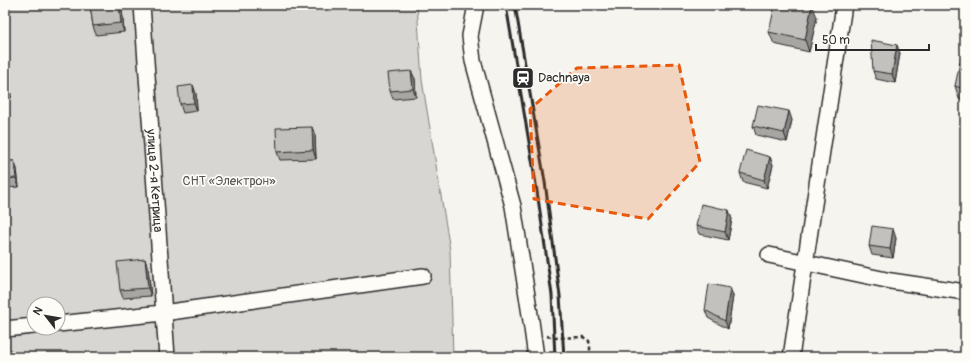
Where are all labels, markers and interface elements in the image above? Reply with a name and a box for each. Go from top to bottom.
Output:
scale bar [816,26,929,52]
text: 50 m [822,33,850,48]
station icon: Dachnaya [510,65,536,91]
place label: Dachnaya [538,70,590,86]
street label: улица 2-я Кетрица [143,127,166,233]
park label: СНТ «Электрон» [182,173,276,189]
north arrow [26,296,66,336]
text: N [30,304,46,318]

